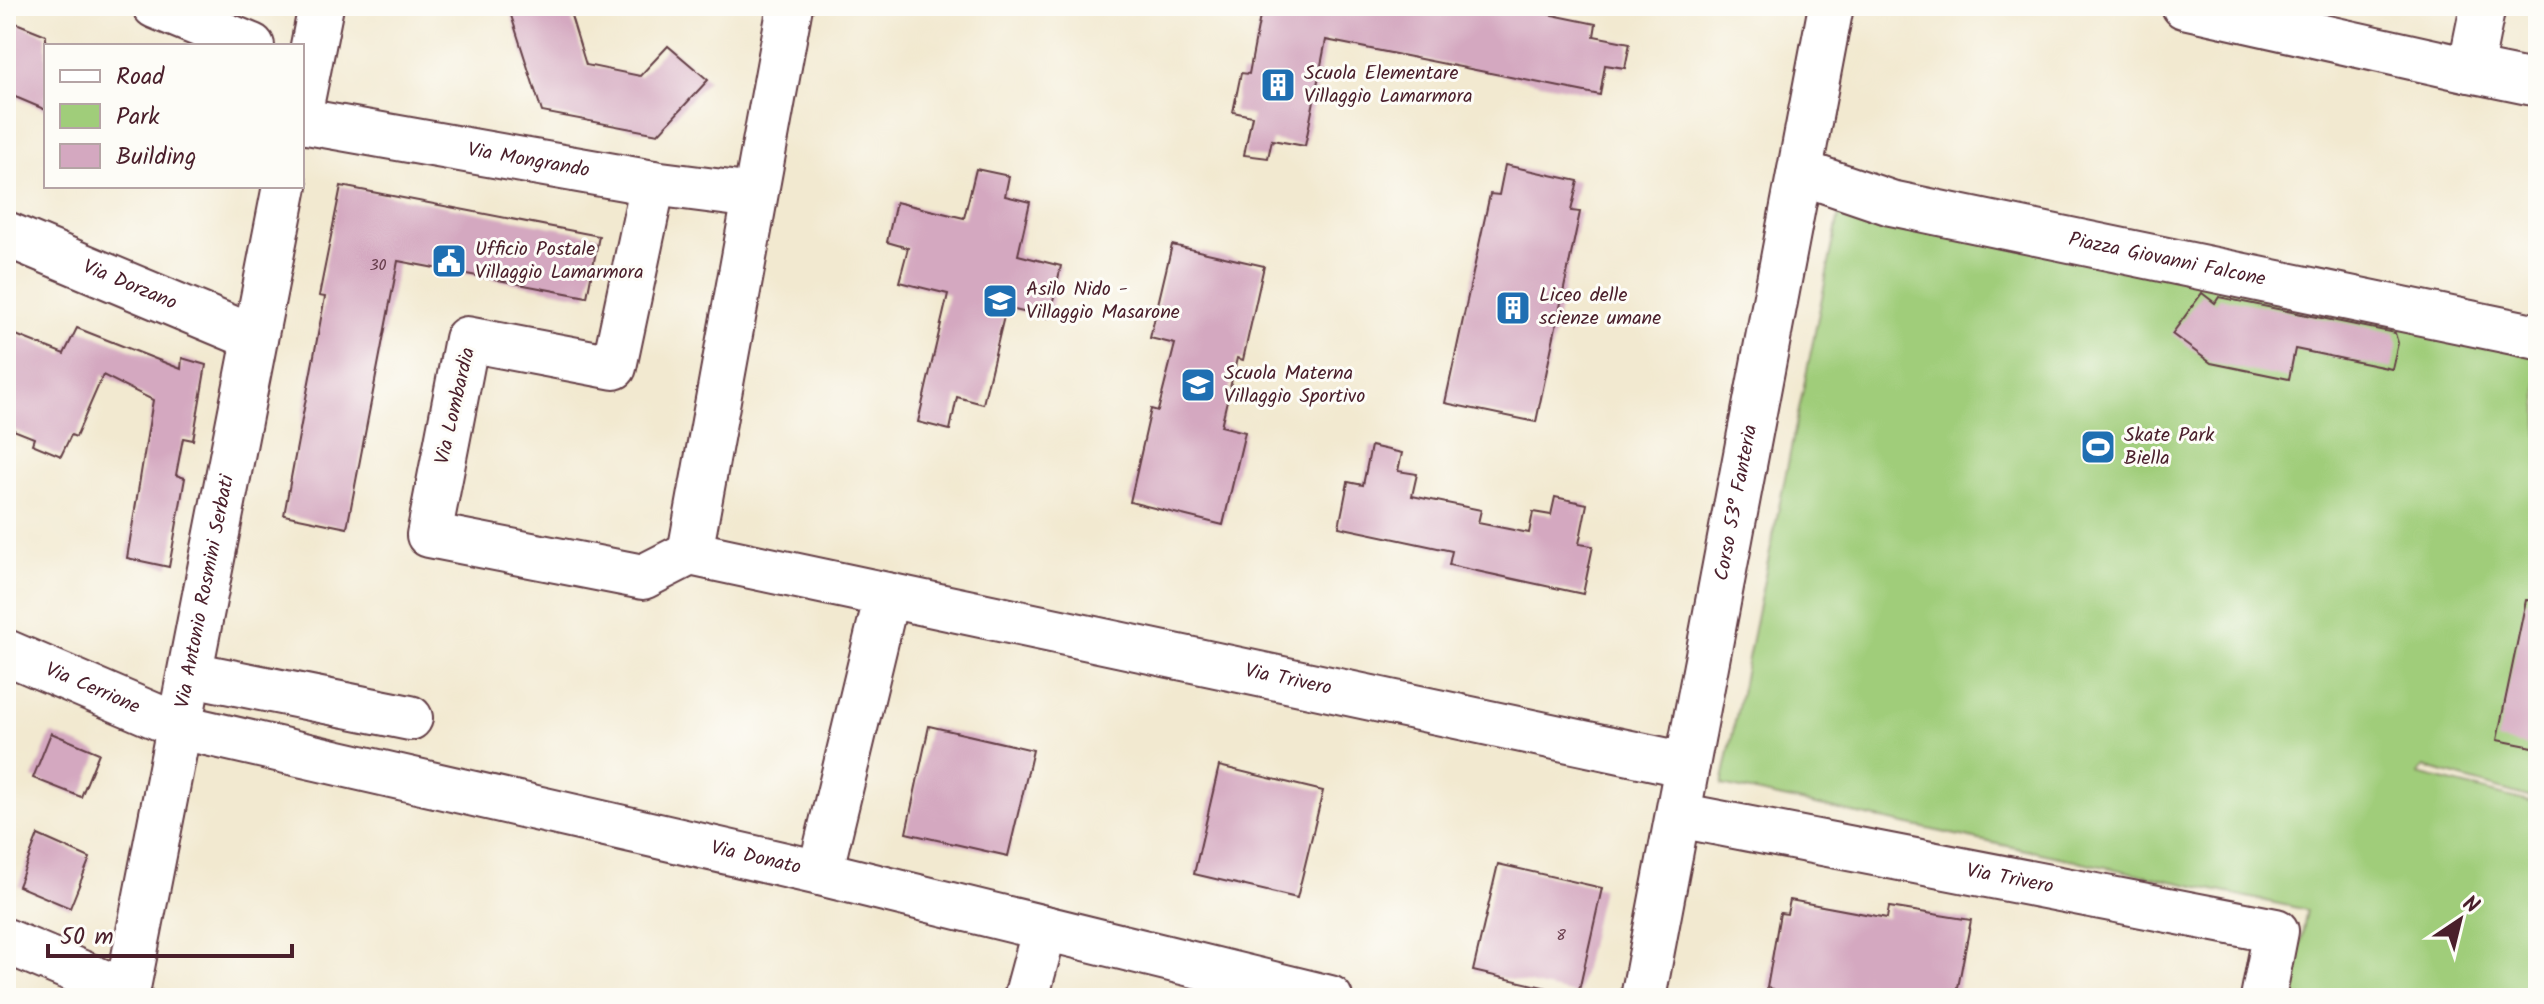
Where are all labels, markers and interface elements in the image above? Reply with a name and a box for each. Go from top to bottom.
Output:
legend [44,44,304,188]
text: Road [116,58,165,97]
place label: Scuola Elementare Villaggio Lamarmora [1304,58,1473,113]
building icon: Scuola Elementare Villaggio Lamarmora [1259,66,1297,104]
text: Park [116,98,160,137]
street label: Via Mongrando [465,135,592,188]
text: Building [116,138,196,177]
street label: Piazza Giovanni Falcone [2066,224,2268,296]
place label: Ufficio Postale Villaggio Lamarmora [475,234,644,289]
public building icon: Ufficio Postale Villaggio Lamarmora [430,242,468,280]
street label: Via Dorzano [78,252,182,320]
house number: 30 [369,253,387,278]
place label: Asilo Nido - Villaggio Masarone [1026,274,1180,329]
place label: Liceo delle scienze umane [1539,280,1661,335]
school or university icon: Asilo Nido - Villaggio Masarone [981,282,1019,320]
building icon: Liceo delle scienze umane [1494,289,1532,327]
street label: Via Lombardia [427,344,485,468]
place label: Scuola Materna Villaggio Sportivo [1224,358,1365,413]
school or university icon: Scuola Materna Villaggio Sportivo [1179,366,1217,404]
place label: Skate Park Biella [2124,420,2215,475]
street label: Corso 53° Fanteria [1706,422,1767,584]
sports icon: Skate Park Biella [2079,428,2117,466]
street label: Via Antonio Rosmini Serbati [167,471,244,711]
street label: Via Cerrione [40,655,145,724]
street label: Via Trivero [1242,655,1334,705]
street label: Via Donato [708,833,804,884]
street label: Via Trivero [1964,855,2056,903]
north arrow [2420,880,2500,960]
text: N [2454,887,2486,924]
scale bar [48,908,292,958]
text: 50 m [60,918,114,957]
house number: 8 [1556,923,1566,948]

